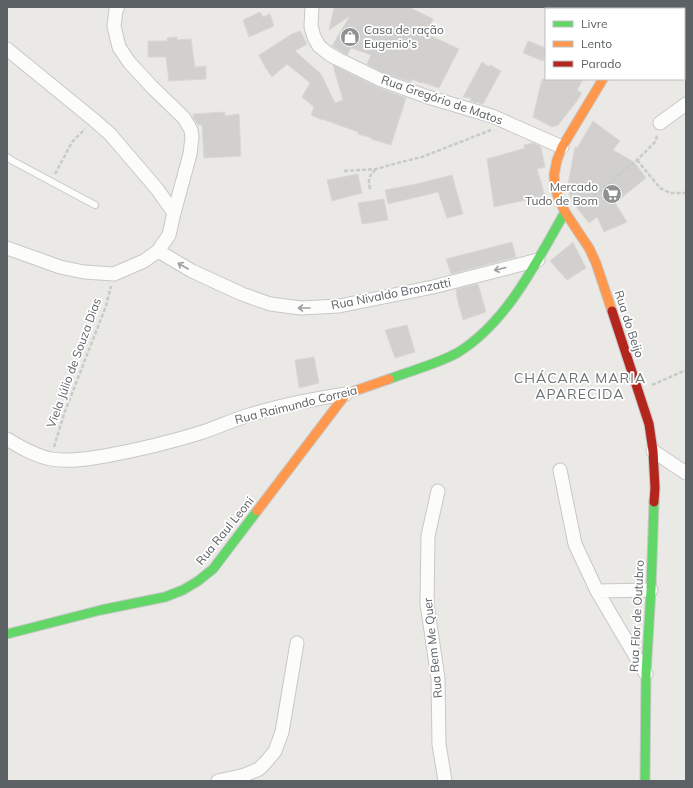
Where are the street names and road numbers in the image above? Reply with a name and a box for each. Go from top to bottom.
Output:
street label: Rua Gregório de Matos [379,72,505,127]
street label: Rua Nivaldo Bronzatti [330,275,452,312]
street label: Rua do Beijo [612,288,647,360]
street label: Viela Júlio de Souza Dias [43,296,104,430]
street label: Rua Raimundo Correia [233,382,359,427]
street label: Rua Raul Leoni [192,493,257,568]
street label: Rua Flor de Outubro [626,560,647,672]
street label: Rua Bem Me Quer [420,596,445,699]

